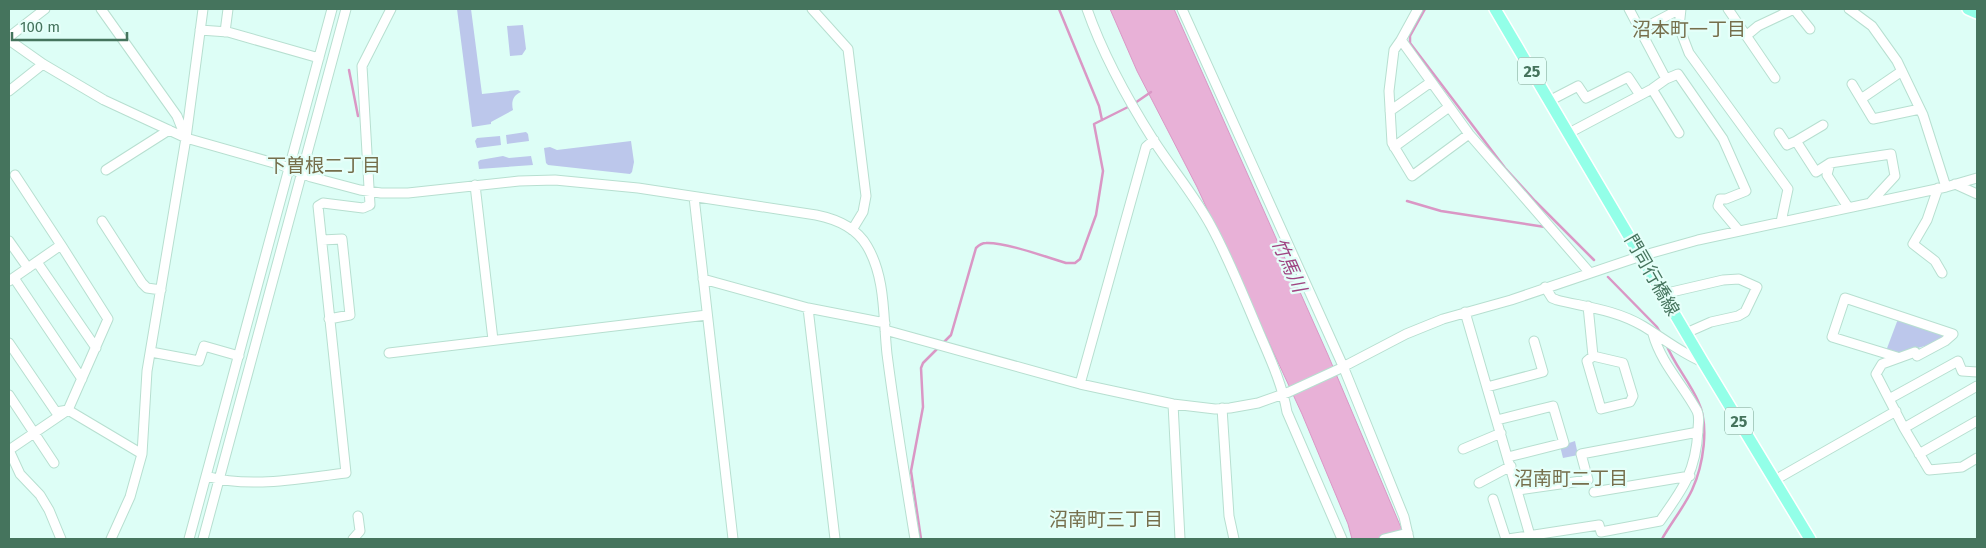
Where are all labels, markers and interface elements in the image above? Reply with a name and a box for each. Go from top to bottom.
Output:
scale bar [12,10,128,42]
text: 100 m [20,18,60,36]
district label: 沼本町一丁目 [1632,18,1746,41]
road number: 25 [1518,58,1546,84]
district label: 下曽根二丁目 [267,154,381,177]
street label: 門司行橋線 [1620,231,1684,319]
water label: 竹馬川 [1267,234,1312,298]
road number: 25 [1725,408,1753,434]
district label: 沼南町二丁目 [1514,467,1628,490]
district label: 沼南町三丁目 [1049,508,1163,531]

